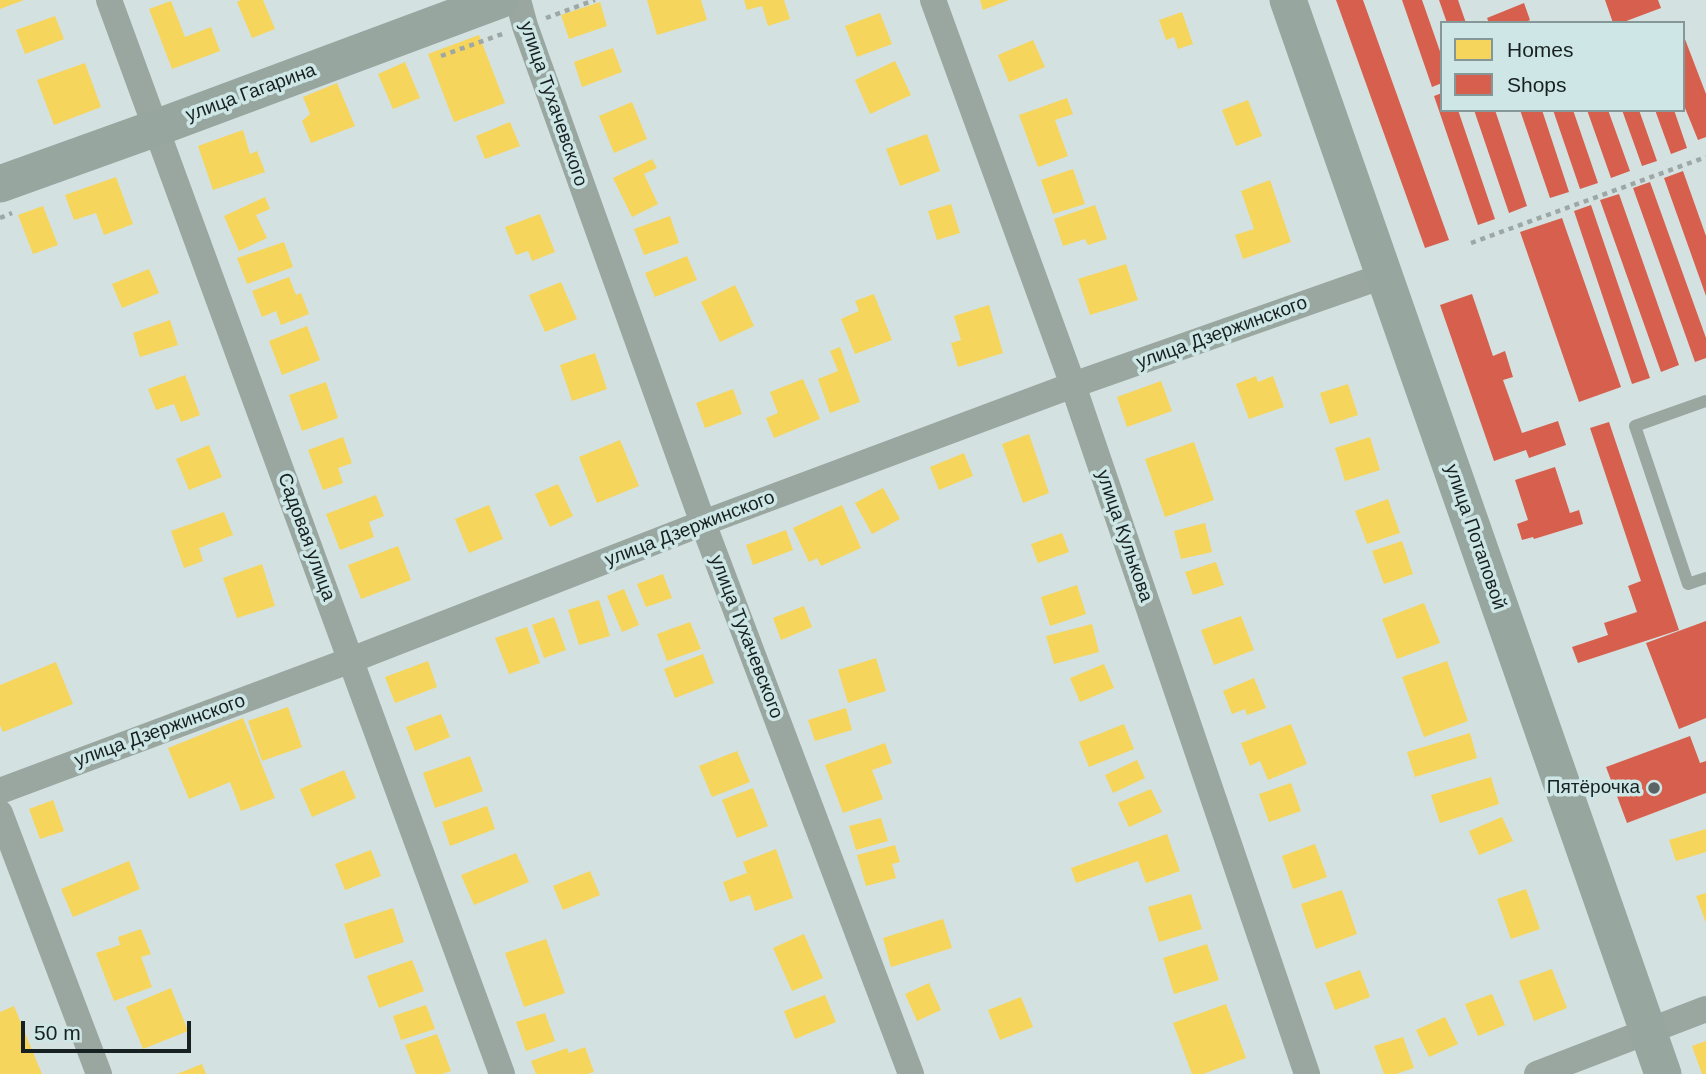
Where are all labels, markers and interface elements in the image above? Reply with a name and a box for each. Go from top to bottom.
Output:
street label: улица Тухачевского [514,18,592,190]
legend [1440,21,1685,112]
text: Homes [1507,38,1574,61]
street label: улица Гагарина [183,59,319,127]
text: Shops [1507,73,1567,96]
street label: улица Дзержинского [1133,291,1311,375]
street label: улица Потаповой [1439,461,1511,613]
street label: улица Кулькова [1091,467,1157,605]
street label: Садовая улица [272,470,340,604]
street label: улица Дзержинского [602,486,778,572]
street label: улица Тухачевского [704,552,788,722]
street label: улица Дзержинского [71,689,249,773]
place label: Пятёрочка [1547,777,1640,799]
marker: Пятёрочка [1646,780,1662,796]
scale bar [24,1007,194,1052]
text: 50 m [34,1021,81,1044]

